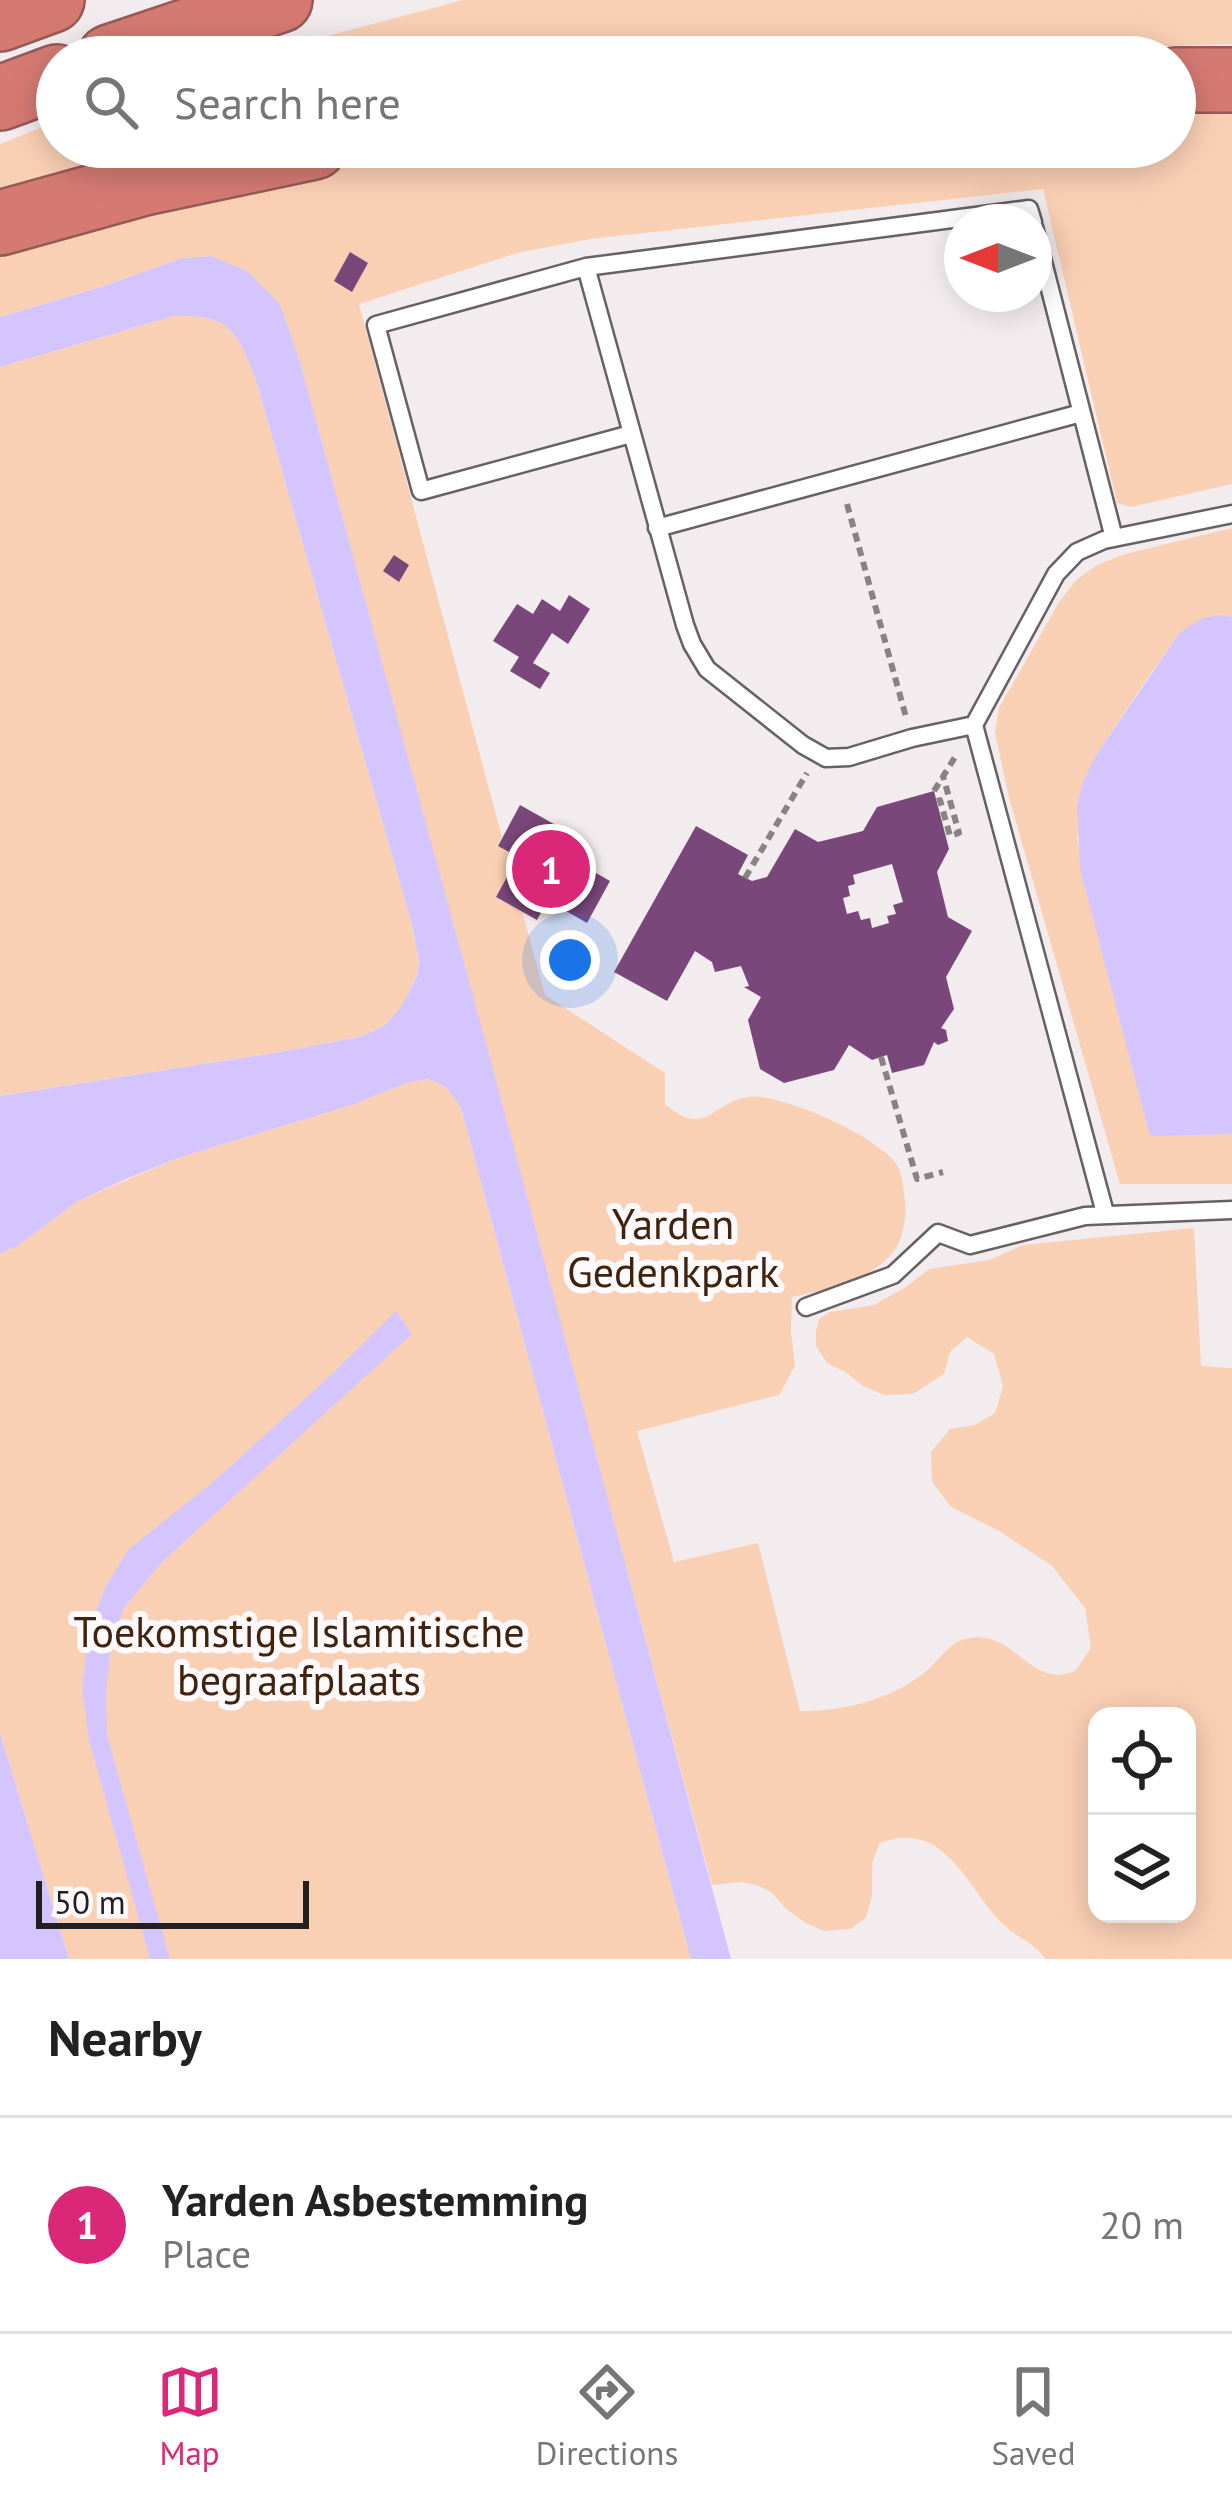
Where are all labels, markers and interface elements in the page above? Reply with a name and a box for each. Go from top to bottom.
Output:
search box [36,36,1196,168]
icon: search [78,69,144,135]
text: Search here [174,73,401,131]
north arrow [944,204,1052,312]
pin: 1 [512,824,590,914]
your location [540,930,600,990]
park label: Yarden Gedenkpark [567,1196,779,1299]
park label: Toekomstige Islamitische begraafplaats [73,1604,525,1707]
map controls [1088,1707,1196,1923]
button: locate [1088,1707,1196,1815]
button: layers [1088,1815,1196,1923]
scale bar [36,1875,309,1928]
text: 50 m [54,1880,126,1923]
text: Nearby [48,2004,202,2070]
text: Yarden Asbestemming [162,2170,588,2228]
text: 1 [76,2199,98,2250]
text: 20 m [1099,2199,1184,2250]
text: Place [162,2228,251,2279]
tab: Map [157,2359,223,2474]
tab: Directions [536,2359,678,2474]
tab: Saved [991,2359,1075,2474]

